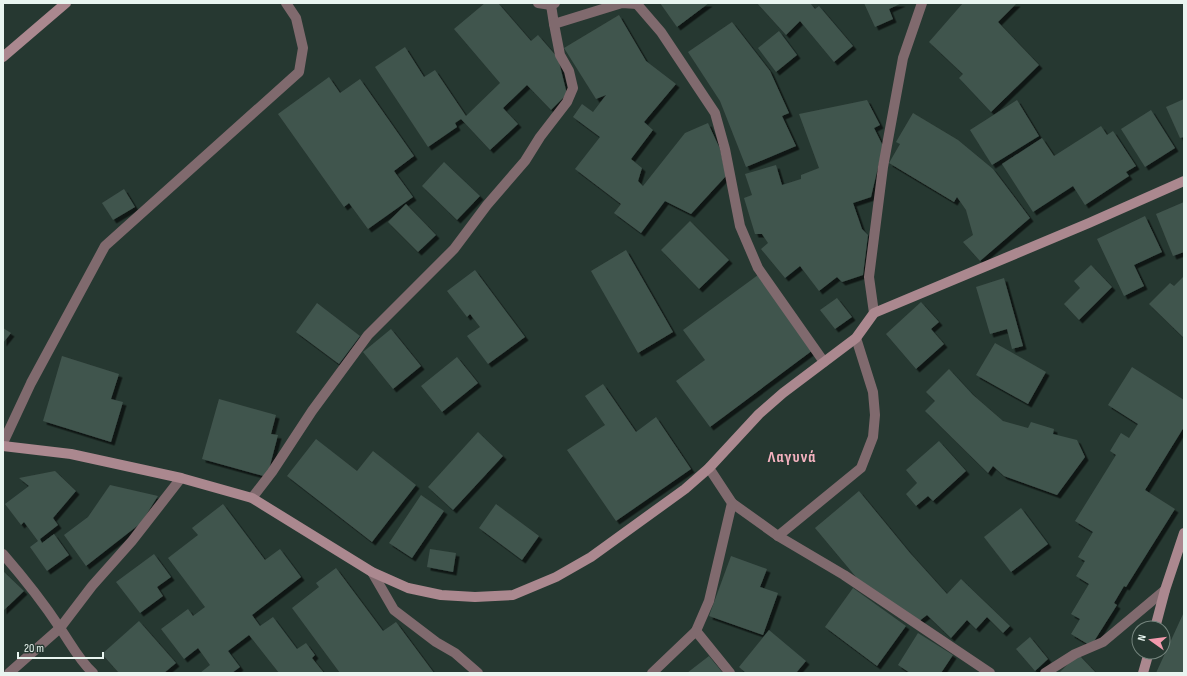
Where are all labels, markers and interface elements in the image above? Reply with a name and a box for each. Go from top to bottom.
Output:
district label: Λαγυνά [767,448,816,467]
north arrow [1131,620,1171,660]
text: N [1135,633,1149,642]
scale bar [18,634,103,660]
text: 20 m [24,641,44,656]

